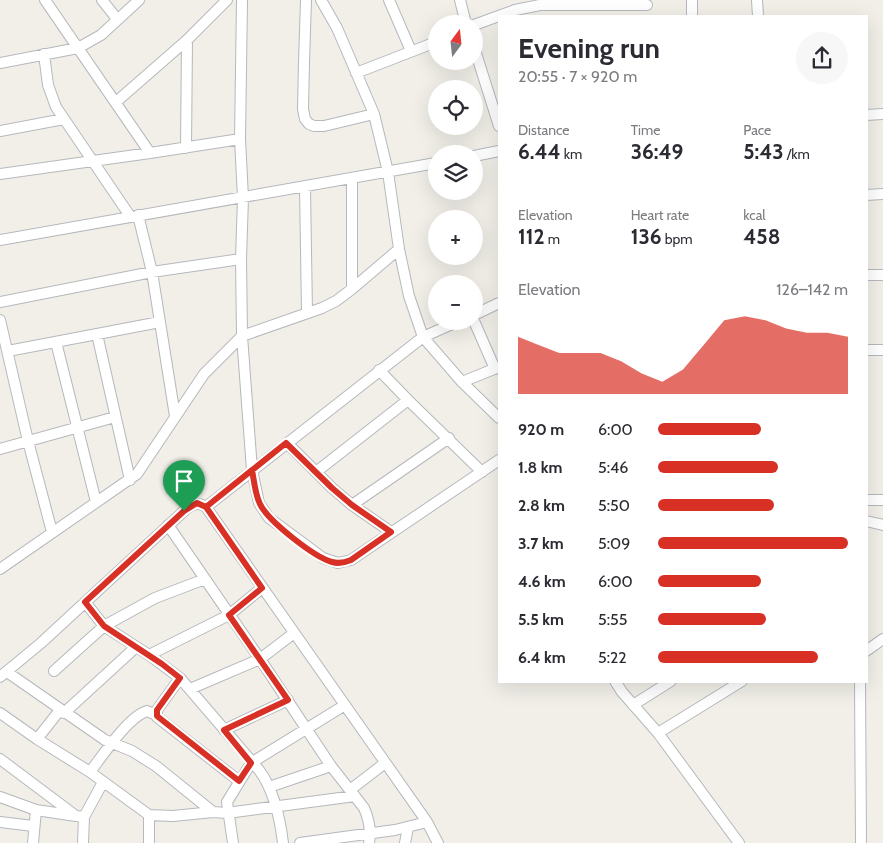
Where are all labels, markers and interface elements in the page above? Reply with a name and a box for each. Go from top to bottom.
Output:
north arrow [428,15,482,70]
map controls [428,15,483,330]
text: Evening run [518,31,660,65]
button: share [796,32,848,84]
text: 20:55 · 7 × 920 m [518,67,637,86]
button: locate [428,80,483,135]
text: Distance [518,121,570,139]
text: Time [631,121,660,139]
text: Pace [743,121,771,139]
text: 6.44 [518,139,561,164]
text: 36:49 [631,139,683,164]
text: 5:43 [743,139,784,164]
button: layers [428,145,483,200]
text: km [561,145,582,163]
text: /km [784,145,810,163]
text: Elevation [518,206,573,224]
text: Heart rate [631,206,689,224]
text: kcal [743,206,766,224]
button: + [428,210,483,265]
text: 112 [518,224,545,249]
text: 136 [631,224,662,249]
text: 458 [743,224,780,249]
text: m [545,230,560,248]
text: bpm [662,230,693,248]
button: − [428,275,483,330]
text: Elevation [518,280,581,299]
text: 126–142 m [776,280,848,299]
text: 920 m [518,420,564,439]
text: 6:00 [598,420,633,439]
text: 1.8 km [518,458,562,477]
text: 5:46 [598,458,628,477]
pin [163,460,205,511]
icon: arrive [170,467,198,495]
text: 2.8 km [518,496,565,515]
text: 5:50 [598,496,630,515]
text: 3.7 km [518,534,564,553]
text: 5:09 [598,534,630,553]
text: 4.6 km [518,572,566,591]
text: 6:00 [598,572,633,591]
text: 5.5 km [518,610,564,629]
text: 5:55 [598,610,627,629]
text: 6.4 km [518,648,566,667]
text: 5:22 [598,648,627,667]

